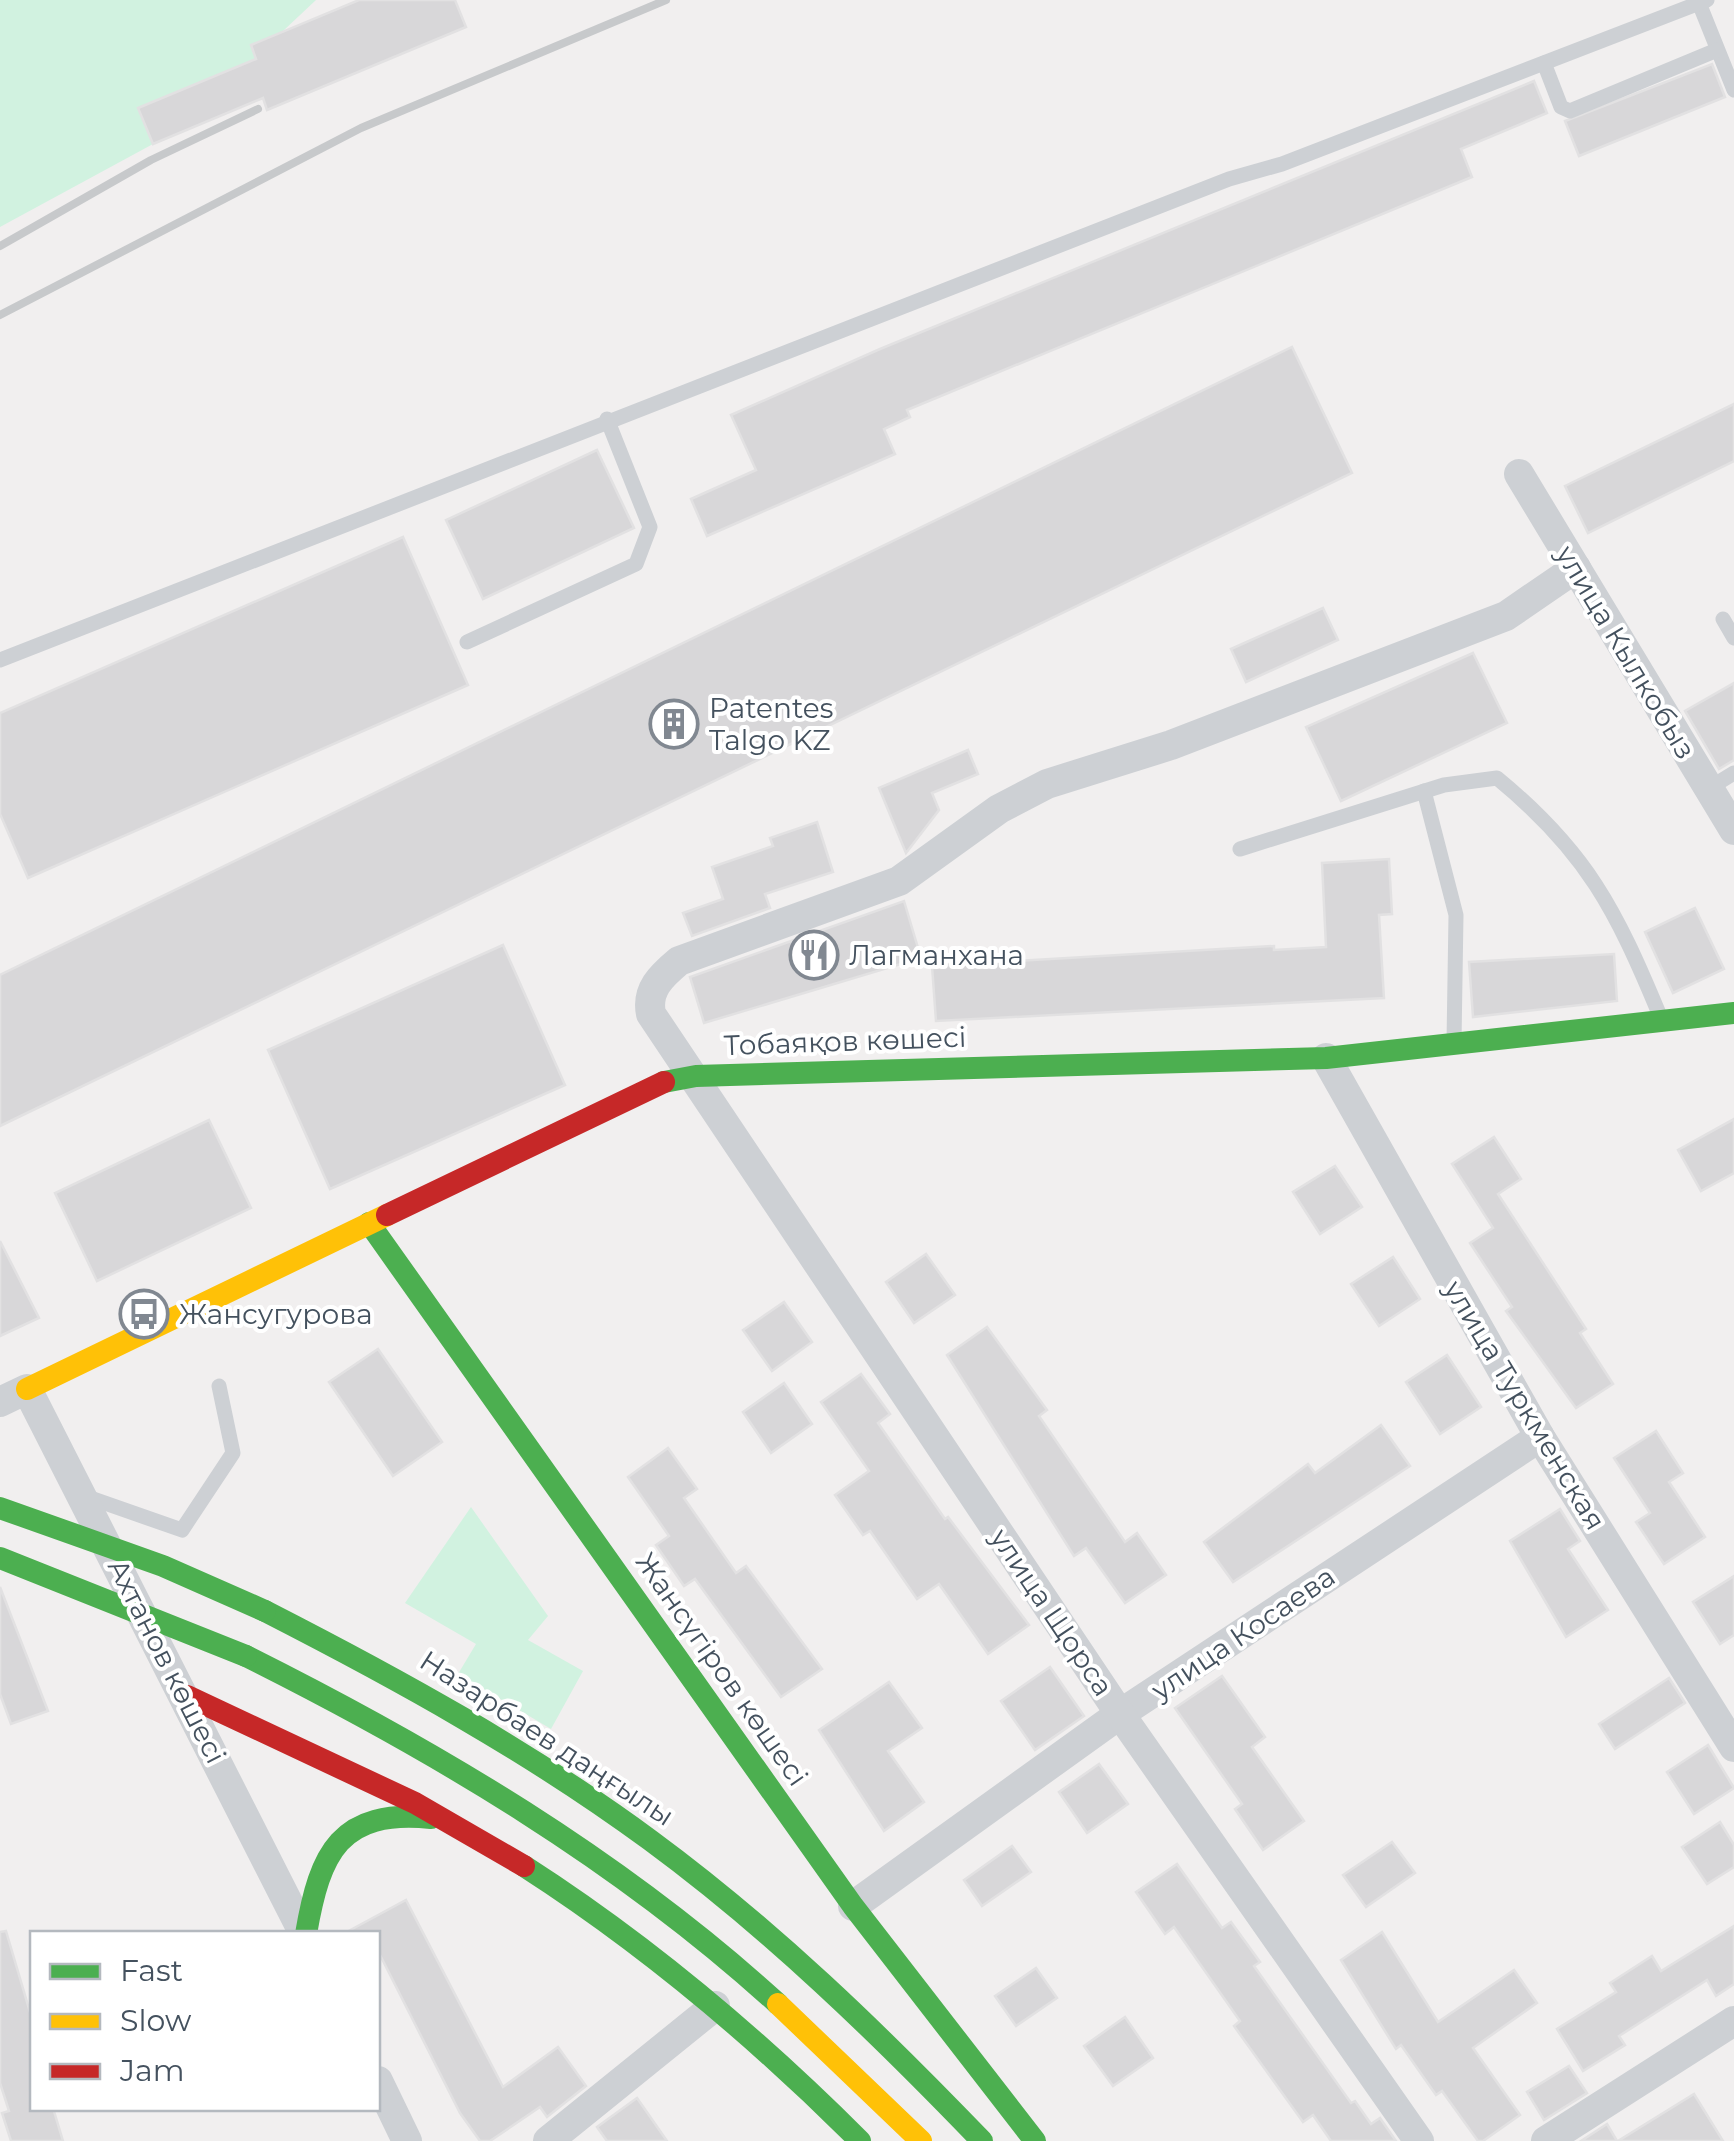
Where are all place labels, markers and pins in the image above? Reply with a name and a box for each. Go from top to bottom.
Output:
place label: Patentes Talgo KZ [709,691,833,757]
building icon: Patentes Talgo KZ [648,698,700,750]
restaurant icon: Лагманхана [788,929,840,981]
place label: Лагманхана [849,938,1024,972]
bus stop icon: Жансугурова [118,1288,170,1340]
place label: Жансугурова [179,1297,373,1331]

